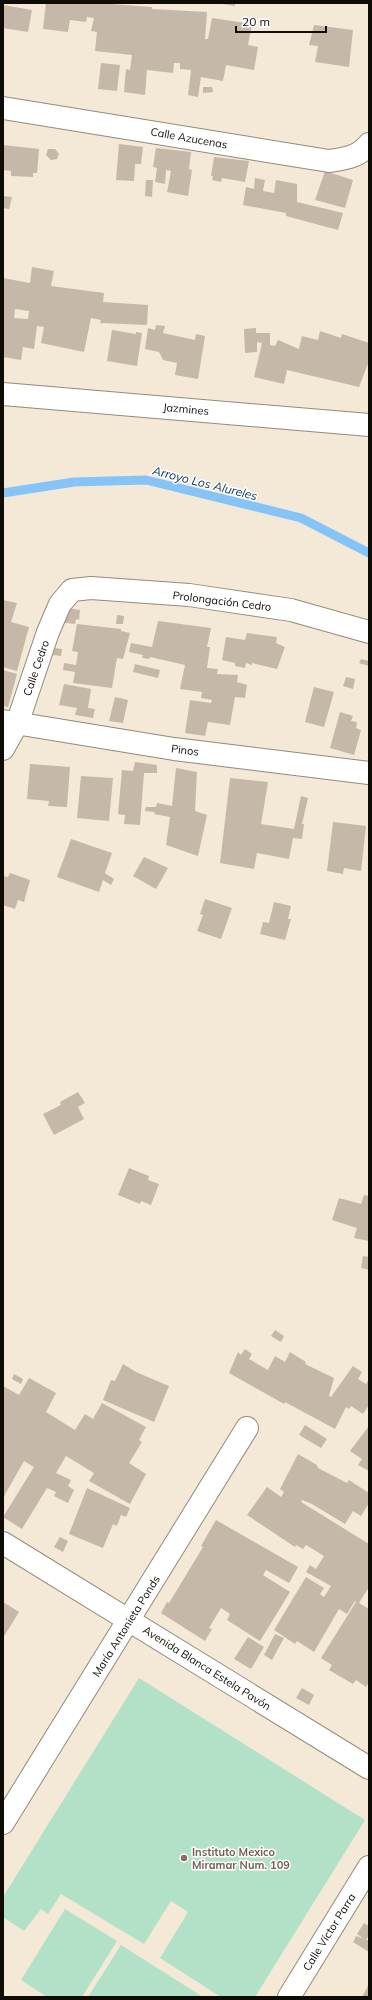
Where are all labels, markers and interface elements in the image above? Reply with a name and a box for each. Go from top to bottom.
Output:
scale bar [236,8,326,34]
text: 20 m [242,14,270,29]
street label: Calle Azucenas [149,124,229,152]
street label: Jazmines [162,400,210,418]
water label: Arroyo Los Alureles [150,462,259,503]
street label: Prolongación Cedro [172,588,272,614]
street label: Calle Cedro [20,638,52,698]
street label: Pinos [170,741,200,759]
street label: María Antonieta Ponds [89,1573,163,1679]
street label: Avenida Blanca Estela Pavón [140,1623,274,1713]
place label: Instituto Mexico Miramar Num. 109 [192,1845,290,1872]
marker: Instituto Mexico Miramar Num. 109 [179,1853,189,1863]
street label: Calle Víctor Parra [300,1891,358,1973]

